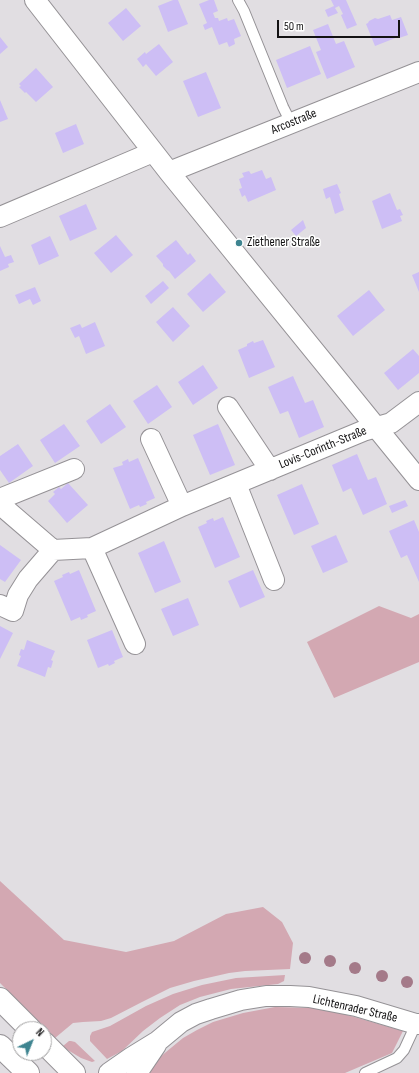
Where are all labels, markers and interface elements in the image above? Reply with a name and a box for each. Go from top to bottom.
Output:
scale bar [279,12,402,38]
text: 50 m [284,19,304,34]
street label: Arcostraße [269,106,319,138]
place label: Ziethener Straße [247,235,320,251]
marker: Ziethener Straße [234,238,244,248]
street label: Lovis-Corinth-Straße [277,423,369,473]
street label: Lichtenrader Straße [311,992,399,1026]
north arrow [12,1021,52,1061]
text: N [33,1026,46,1039]

